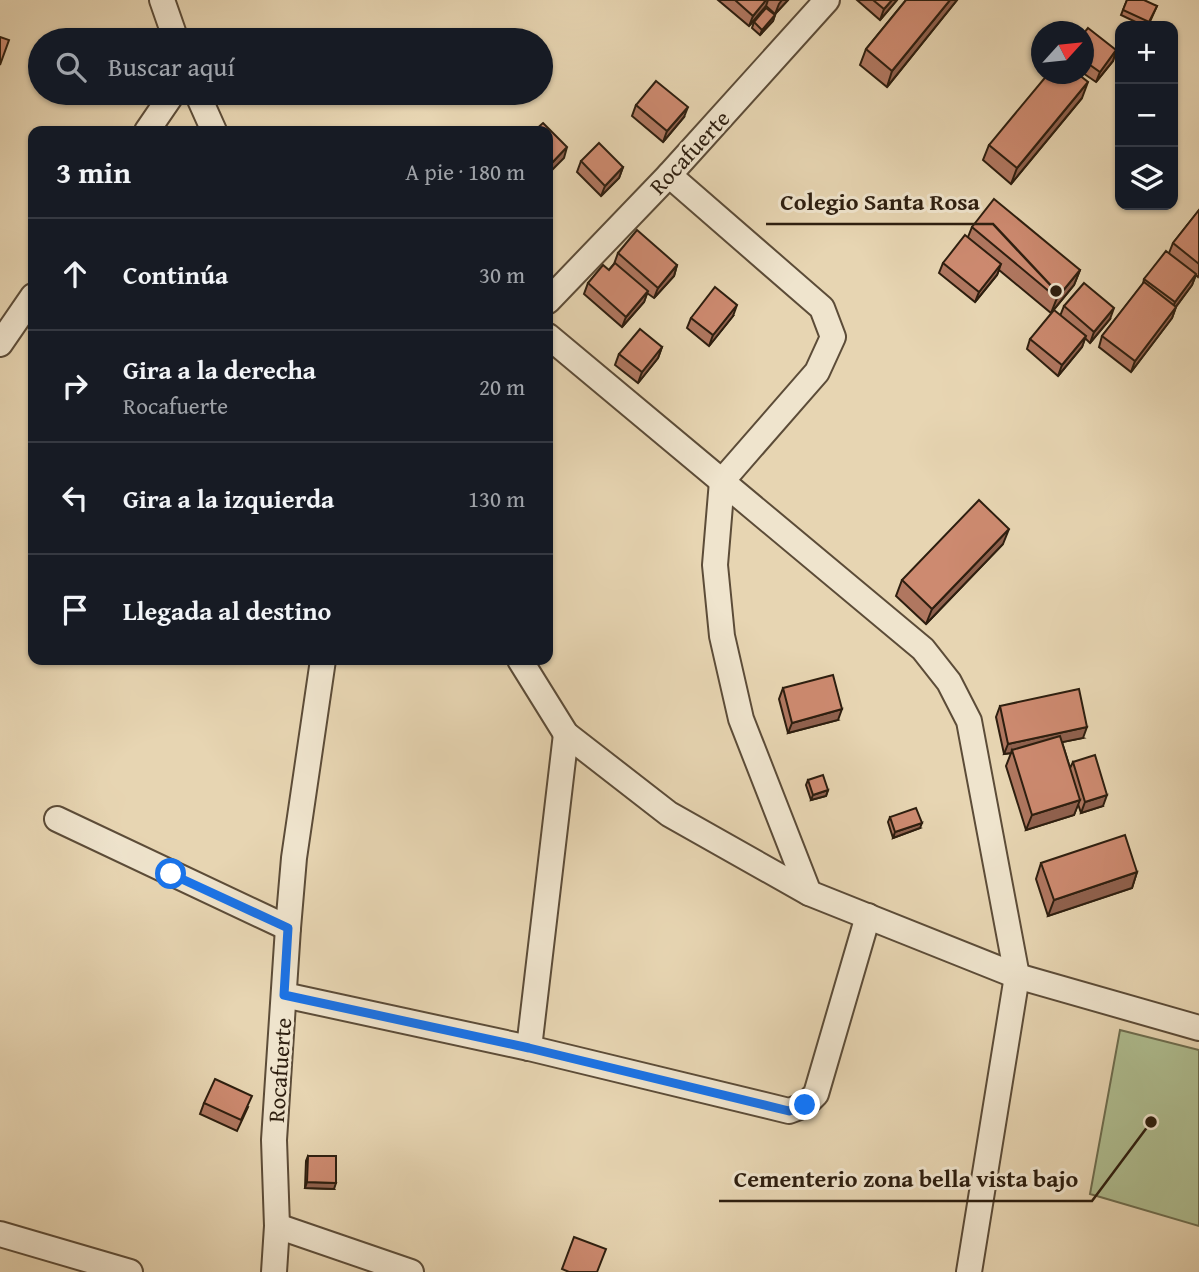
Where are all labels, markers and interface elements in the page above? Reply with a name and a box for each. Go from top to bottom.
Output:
north arrow [1031,21,1094,84]
map controls [1115,21,1178,210]
button: + [1115,21,1178,84]
search box [28,28,553,105]
text: Buscar aquí [108,47,235,86]
icon: search [52,48,90,86]
button: − [1115,84,1178,147]
street label: Rocafuerte [641,102,737,202]
button: layers [1115,147,1178,210]
text: 3 min [56,150,131,194]
text: A pie · 180 m [405,155,525,188]
callout: Colegio Santa Rosa [766,179,993,224]
text: Colegio Santa Rosa [780,184,981,219]
icon: ahead [56,255,94,293]
text: Continúa [123,255,228,294]
text: 30 m [479,258,525,291]
text: Gira a la derecha [123,350,316,389]
icon: right [56,367,94,405]
text: 20 m [479,370,525,403]
text: Rocafuerte [123,389,228,422]
icon: left [56,479,94,517]
text: Gira a la izquierda [123,479,334,518]
text: 130 m [468,482,525,515]
icon: arrive [56,591,94,629]
text: Llegada al destino [123,591,331,630]
route start [155,858,186,889]
street label: Rocafuerte [259,1016,299,1124]
route end [789,1089,820,1120]
callout: Cementerio zona bella vista bajo [719,1156,1092,1201]
text: Cementerio zona bella vista bajo [734,1161,1079,1196]

